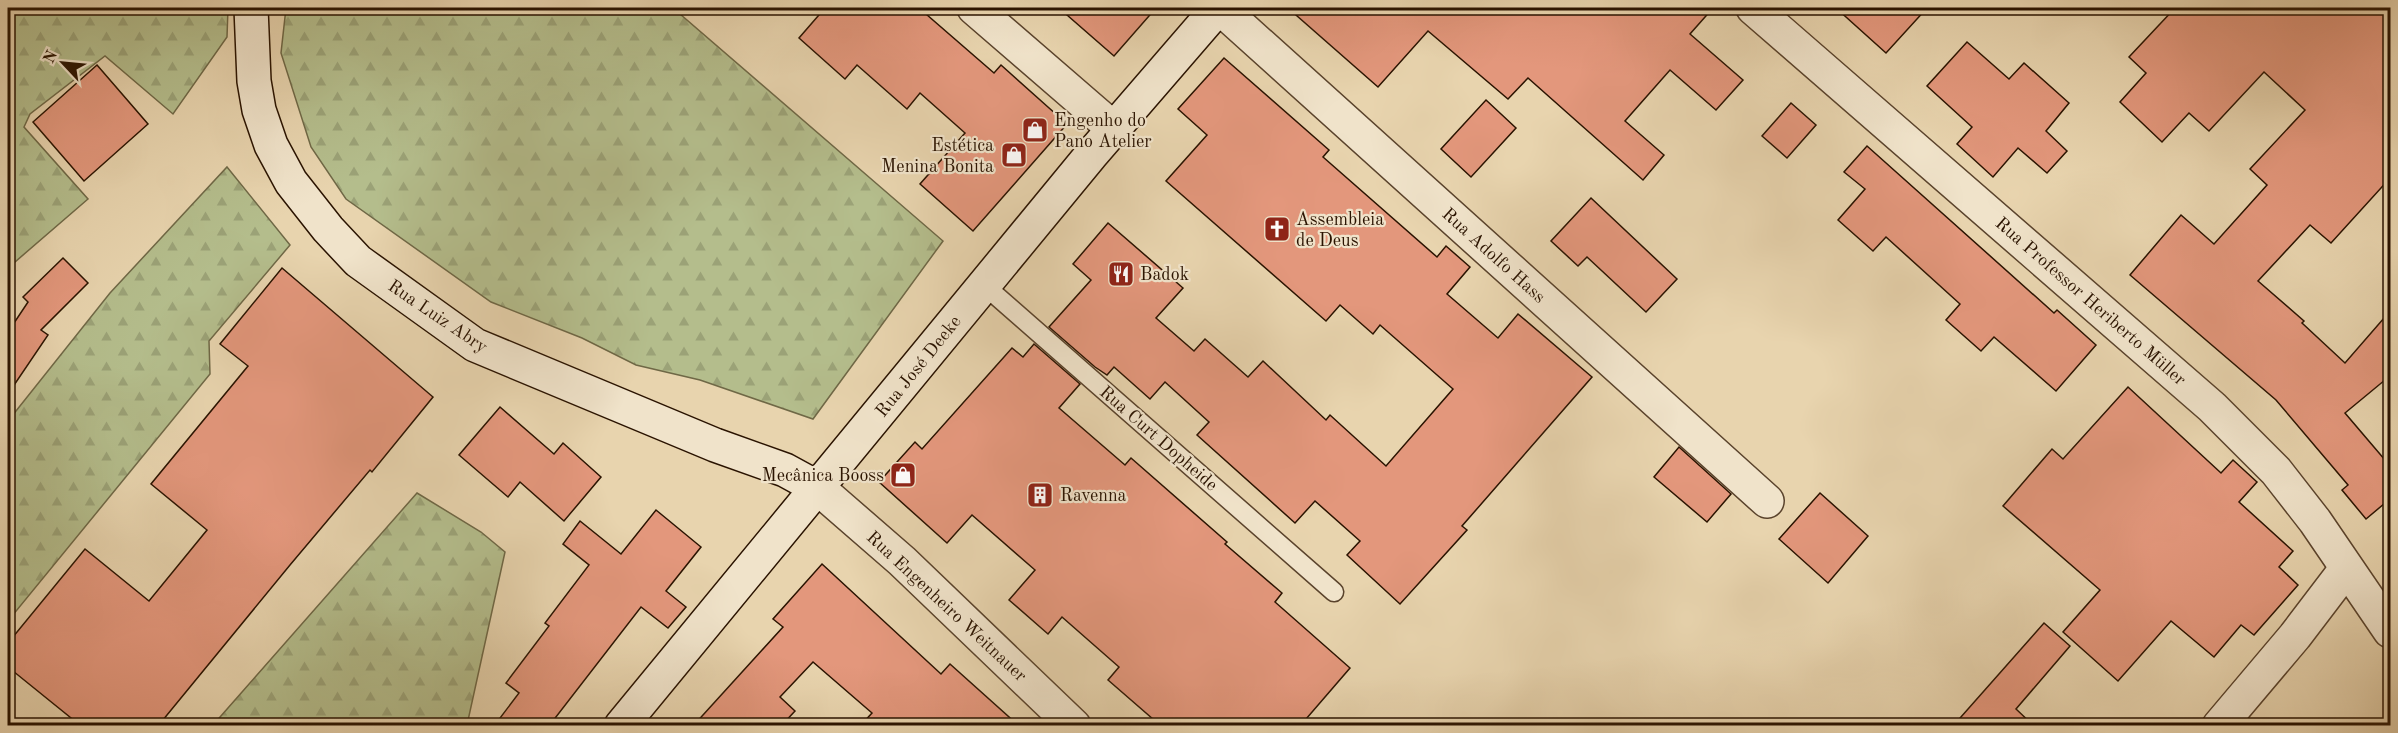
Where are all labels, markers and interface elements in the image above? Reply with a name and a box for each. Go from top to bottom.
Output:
north arrow [33,33,93,93]
text: N [41,48,62,66]
place label: Engenho do Pano Atelier [1054,112,1152,151]
shop icon: Engenho do Pano Atelier [1020,115,1050,145]
place label: Estética Menina Bonita [881,137,994,176]
shop icon: Estética Menina Bonita [999,140,1029,170]
street label: Rua Adolfo Hass [1438,205,1549,307]
place label: Assembleia de Deus [1296,211,1384,250]
church icon: Assembleia de Deus [1262,214,1292,244]
street label: Rua Professor Heriberto Müller [1992,214,2190,390]
restaurant icon: Badok [1106,259,1136,289]
place label: Badok [1140,266,1189,284]
street label: Rua Luiz Abry [384,277,491,357]
street label: Rua José Deeke [873,313,965,421]
street label: Rua Curt Dopheide [1096,383,1221,495]
shop icon: Mecânica Booss [888,460,918,490]
place label: Mecânica Booss [762,467,884,485]
building icon: Ravenna [1025,480,1055,510]
place label: Ravenna [1060,487,1127,505]
street label: Rua Engenheiro Weitnauer [863,528,1030,686]

